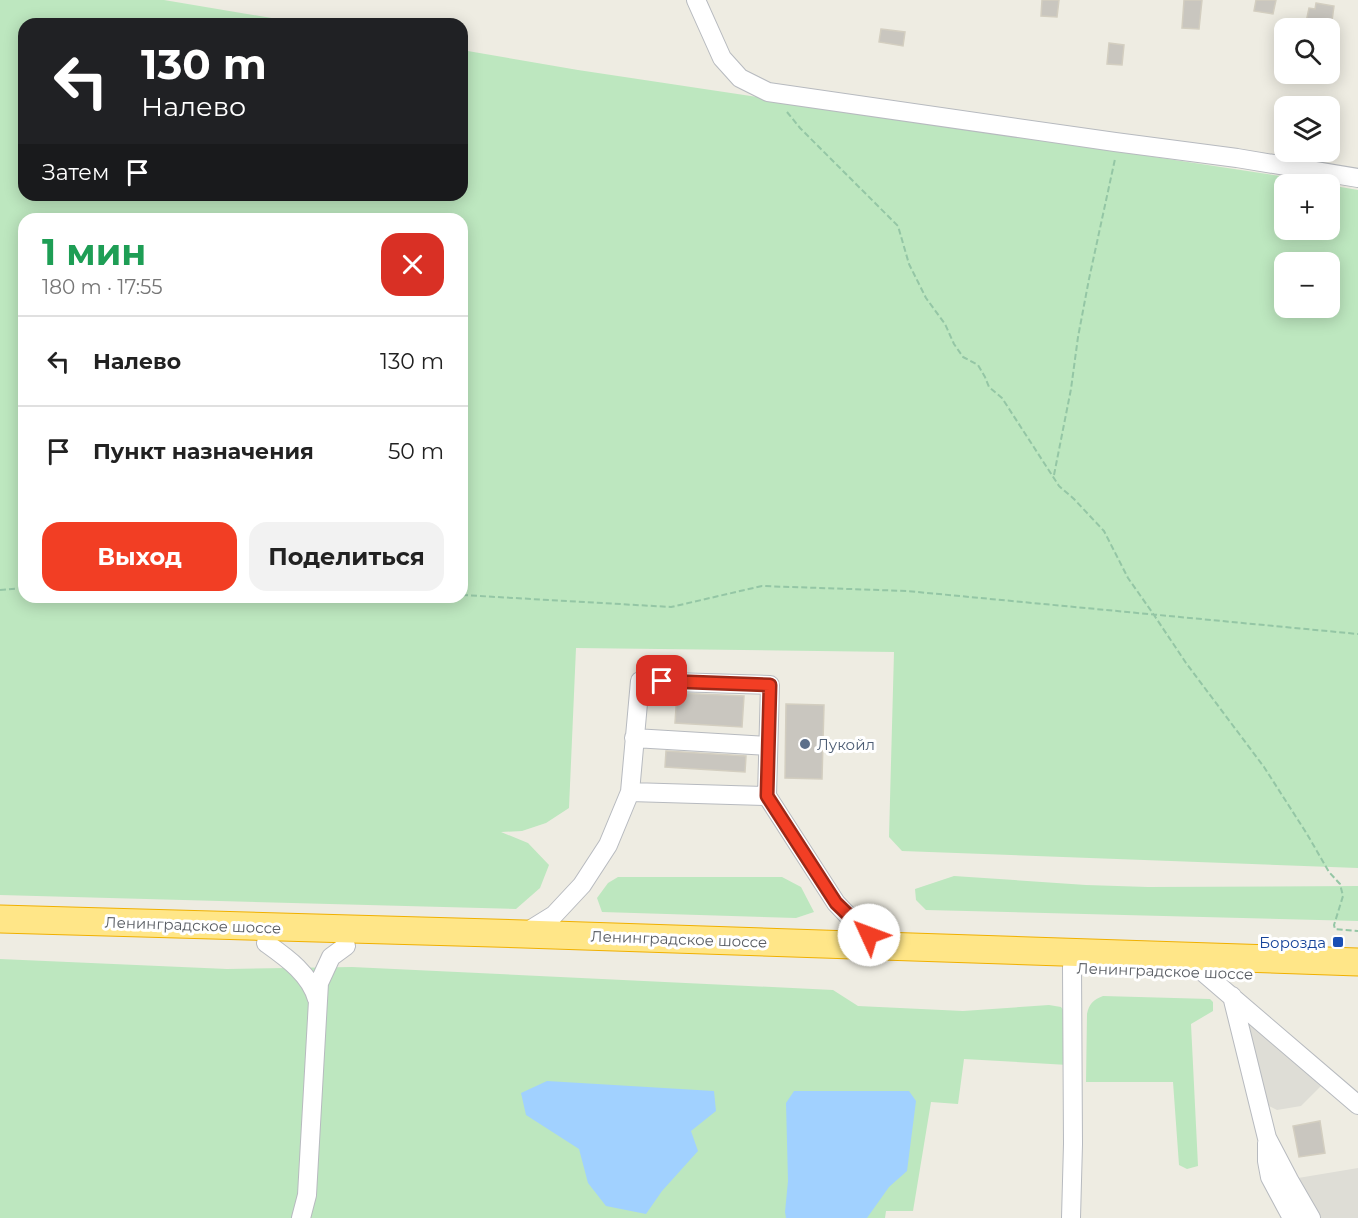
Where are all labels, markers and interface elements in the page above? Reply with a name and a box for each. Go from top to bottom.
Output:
map controls [1274,18,1340,318]
button: search [1274,18,1340,84]
text: 130 m [141,38,267,90]
icon: left [42,42,120,120]
text: Налево [141,90,246,123]
button: layers [1274,96,1340,162]
icon: arrive [121,156,154,189]
text: Затем [42,159,109,186]
button: + [1274,174,1340,240]
text: 1 мин [42,230,146,274]
button: close [381,233,444,296]
button: − [1274,252,1340,318]
text: 180 m · 17:55 [42,275,163,299]
icon: left [42,345,75,378]
text: Налево [93,348,181,375]
text: 130 m [380,348,444,375]
icon: arrive [42,435,75,468]
text: Пункт назначения [93,438,314,465]
text: 50 m [388,438,444,465]
button: Выход [42,522,237,591]
button: Поделиться [249,522,444,591]
pin [636,655,687,706]
icon: arrive [645,664,678,697]
place label: Лукойл [817,735,875,754]
marker: Лукойл [798,737,812,751]
position arrow [837,903,901,967]
street label: Ленинградское шоссе [104,912,282,938]
street label: Ленинградское шоссе [590,926,768,952]
place label: Борозда [1259,933,1326,952]
marker: Борозда [1331,935,1345,949]
street label: Ленинградское шоссе [1076,958,1254,984]

